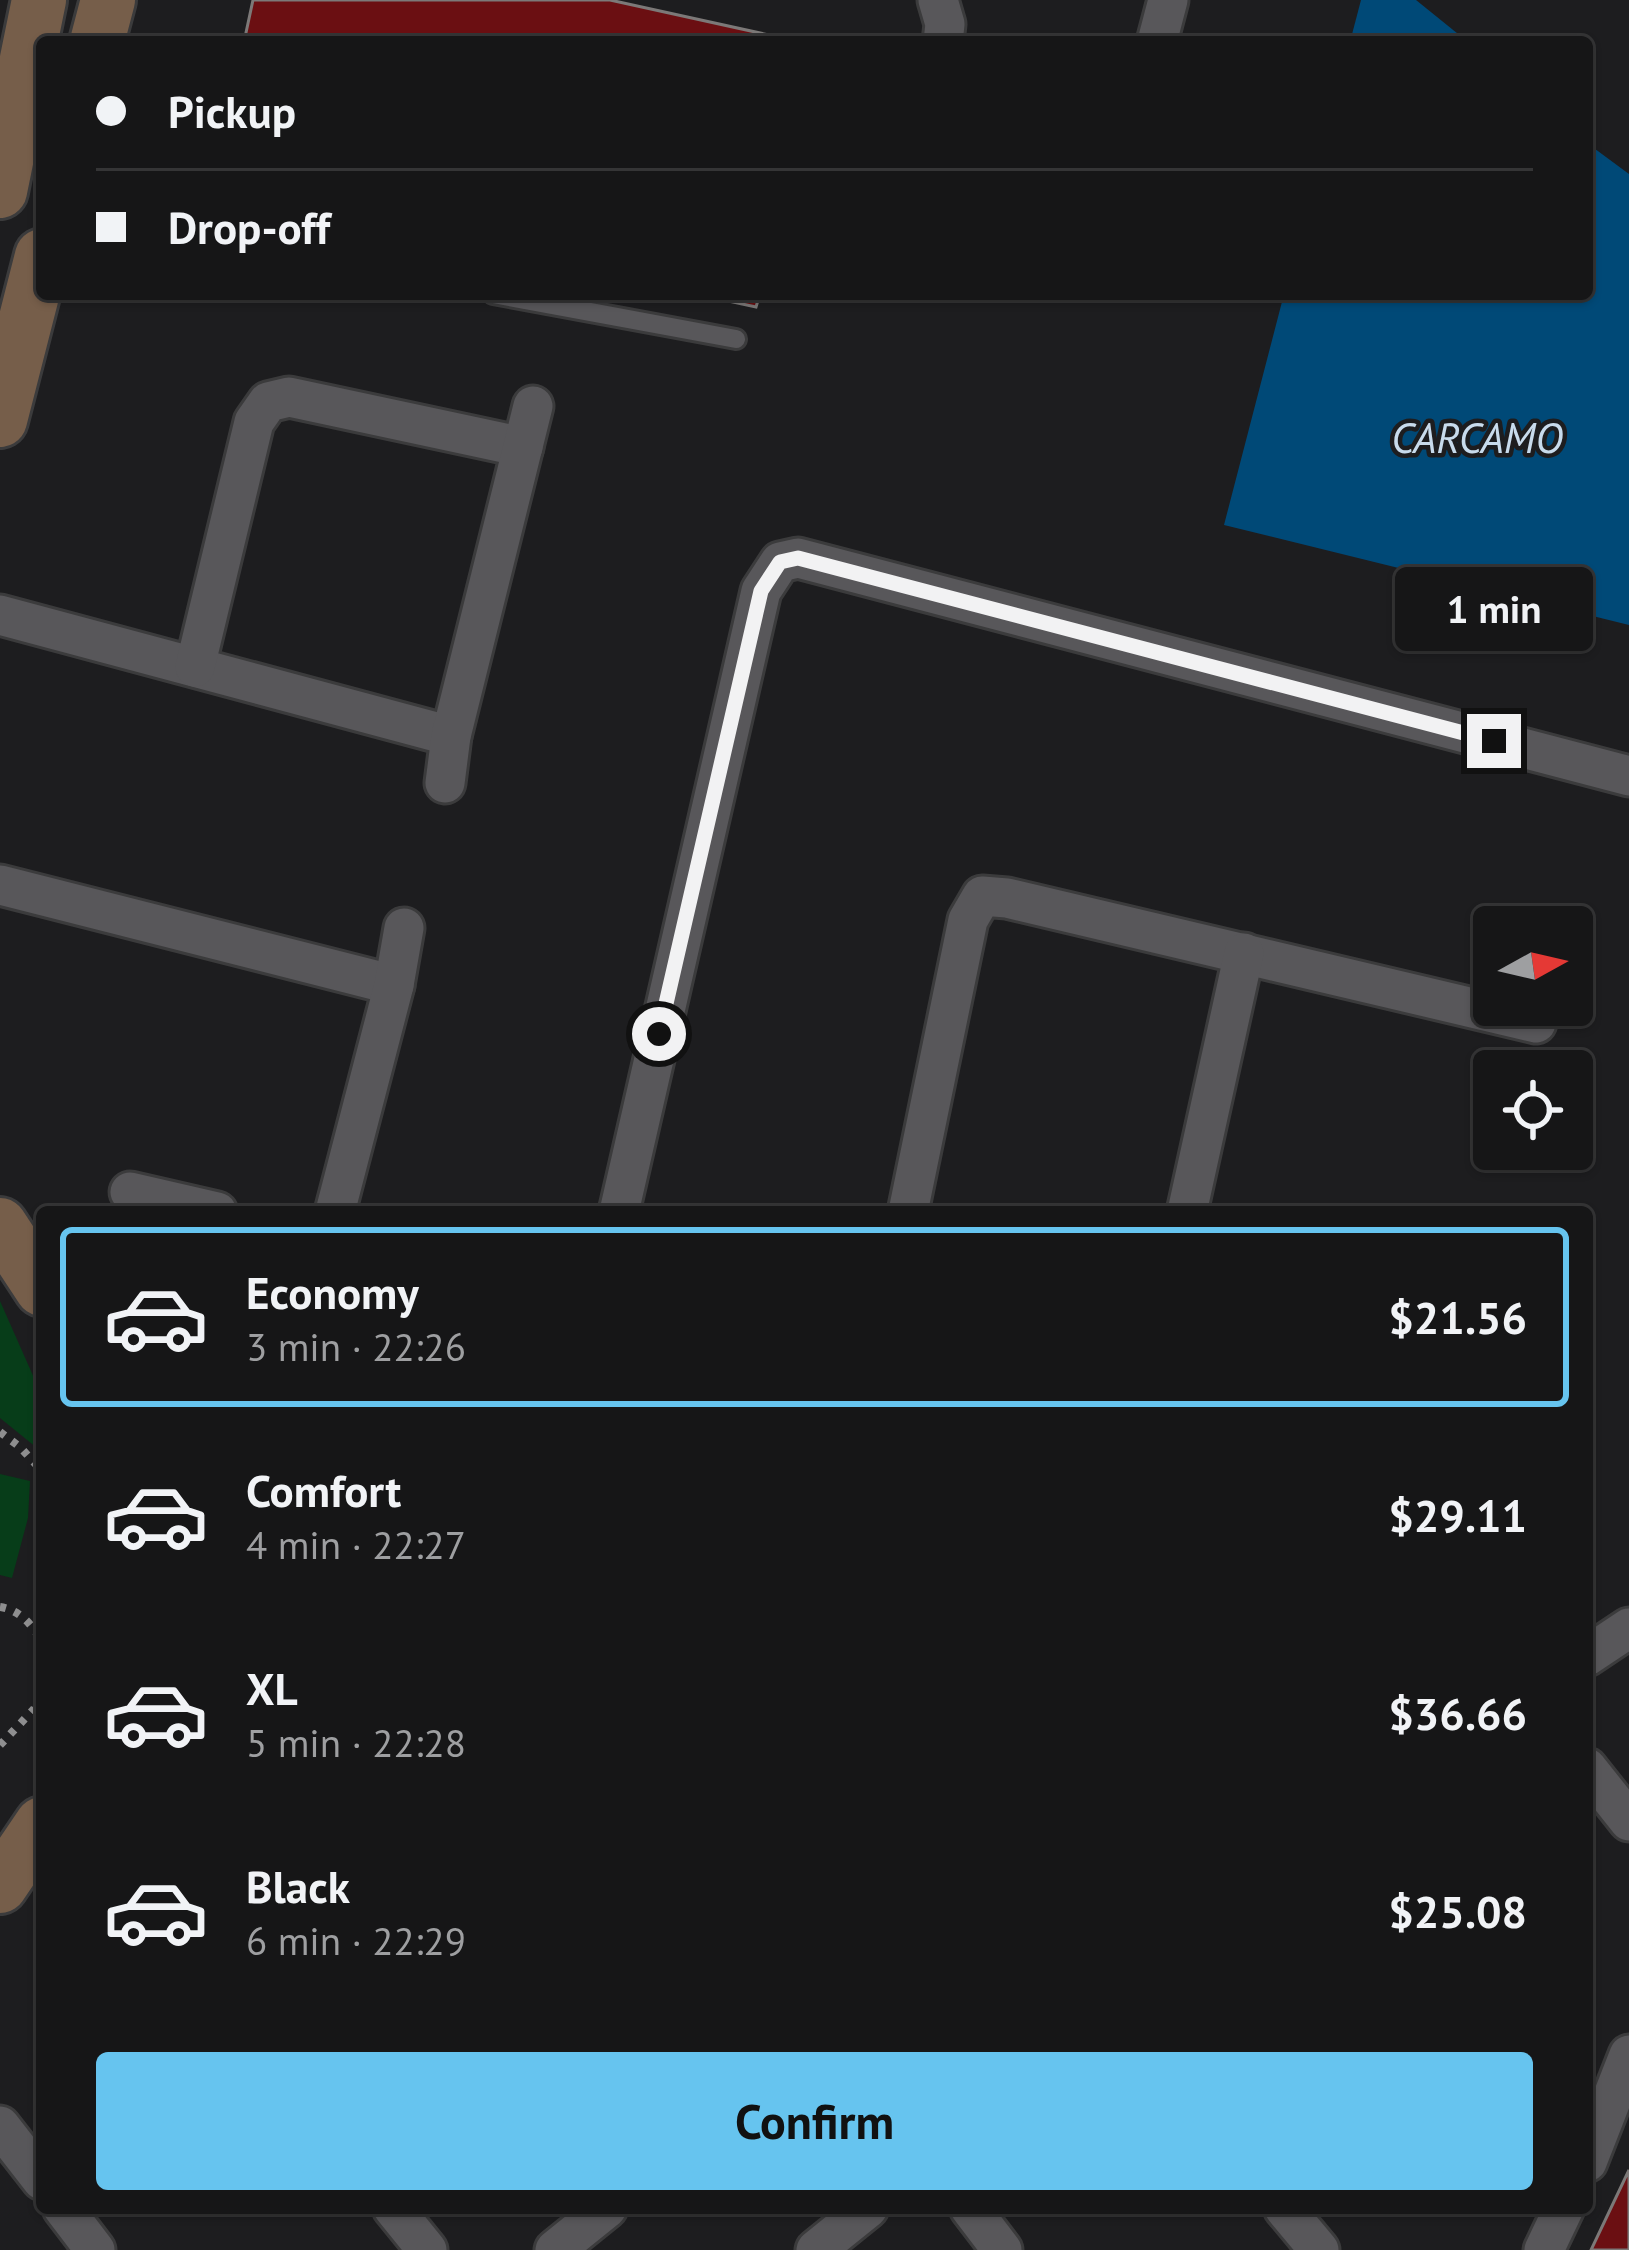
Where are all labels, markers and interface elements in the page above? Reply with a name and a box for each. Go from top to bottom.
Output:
text: Pickup [168,82,296,140]
text: Drop-off [168,198,330,256]
water label: CARCAMO [1391,410,1564,465]
callout: 1 min [1395,567,1593,651]
text: 1 min [1446,583,1542,634]
route end [1467,714,1521,768]
north arrow [1473,906,1593,1026]
map controls [1473,906,1593,1170]
route start [632,1007,686,1061]
button: locate [1473,1050,1593,1170]
icon: car [102,1263,210,1371]
text: Economy [246,1263,419,1321]
text: $21.56 [1388,1288,1527,1346]
text: 3 min · 22:26 [246,1321,466,1372]
icon: car [102,1461,210,1569]
text: Comfort [246,1461,401,1519]
text: $29.11 [1388,1486,1527,1544]
text: 4 min · 22:27 [246,1519,466,1570]
icon: car [102,1659,210,1767]
text: XL [246,1659,298,1717]
text: $36.66 [1388,1684,1527,1742]
text: 5 min · 22:28 [246,1717,466,1768]
icon: car [102,1857,210,1965]
text: Black [246,1857,350,1915]
text: $25.08 [1388,1882,1527,1940]
text: 6 min · 22:29 [246,1915,466,1966]
button: Confirm [96,2052,1533,2190]

